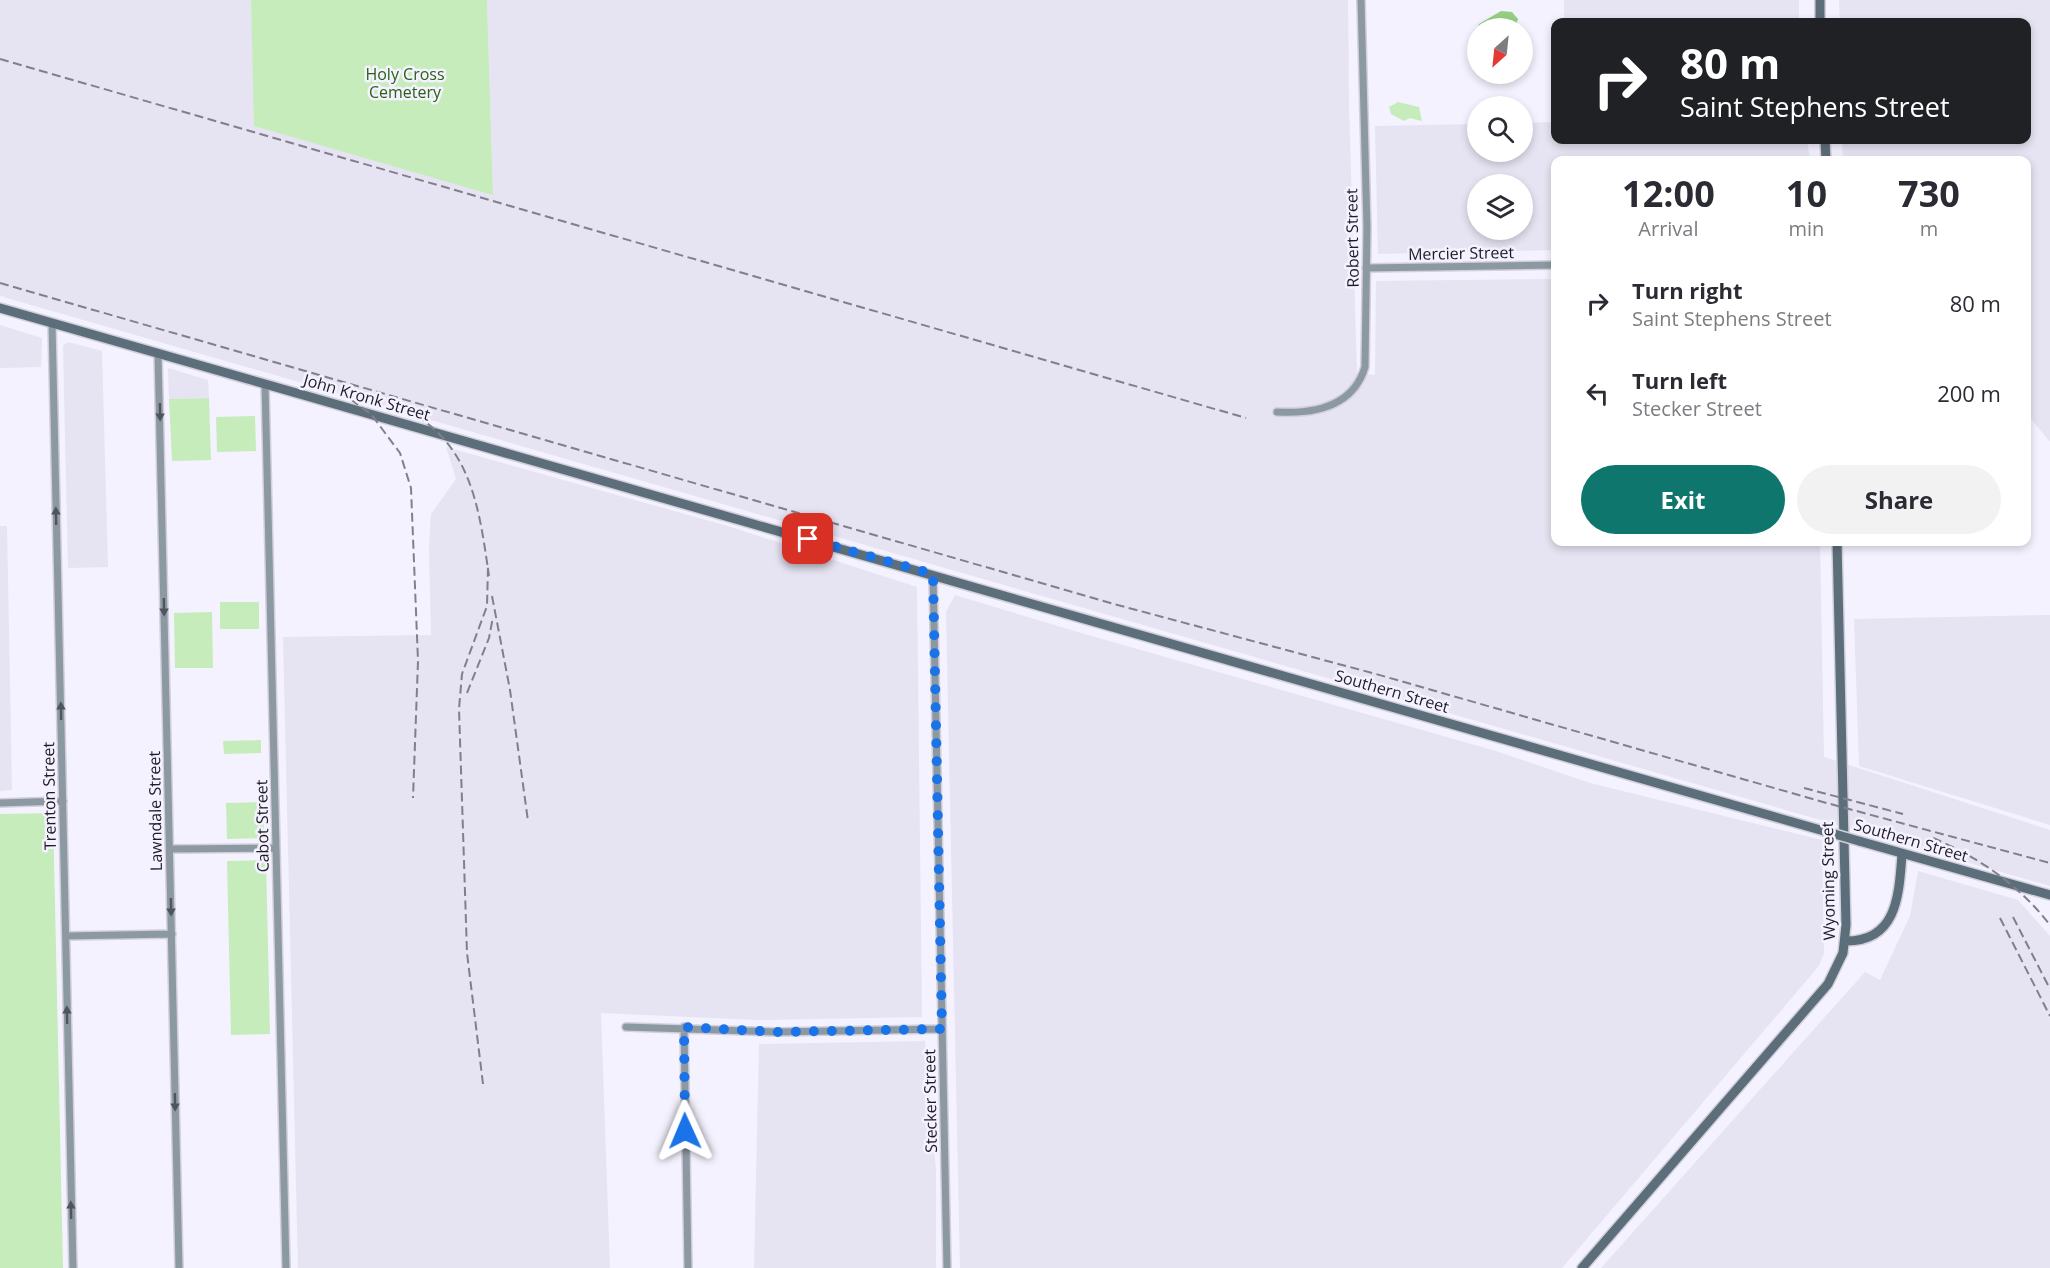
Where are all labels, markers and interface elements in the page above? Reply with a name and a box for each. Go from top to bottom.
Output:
north arrow [1467,18,1533,84]
map controls [1467,18,1533,240]
text: 80 m [1680,34,1780,91]
icon: right [1581,42,1659,120]
park label: Holy Cross Cemetery [365,63,445,103]
text: Saint Stephens Street [1680,88,1950,125]
button: search [1467,96,1533,162]
text: 12:00 [1622,169,1715,218]
text: 10 [1786,169,1827,218]
text: 730 [1898,169,1960,218]
button: layers [1467,174,1533,240]
street label: Robert Street [1340,188,1364,288]
text: Arrival [1638,215,1699,242]
text: min [1788,215,1824,242]
text: m [1920,215,1938,242]
street label: Mercier Street [1408,241,1514,265]
text: Turn right [1632,275,1743,305]
icon: right [1581,287,1614,320]
text: 80 m [1950,288,2001,318]
text: Saint Stephens Street [1632,305,1832,332]
text: Turn left [1632,365,1727,395]
street label: John Kronk Street [299,368,433,426]
icon: left [1581,377,1614,410]
text: 200 m [1937,378,2001,408]
text: Stecker Street [1632,395,1762,422]
one-way arrow [155,402,164,421]
button: Exit [1581,465,1785,534]
button: Share [1797,465,2001,534]
one-way arrow [52,507,61,526]
pin [782,513,833,564]
icon: arrive [791,522,824,555]
one-way arrow [159,597,169,616]
street label: Southern Street [1332,664,1452,718]
one-way arrow [56,702,65,721]
street label: Trenton Street [37,741,61,850]
street label: Lawndale Street [143,751,167,871]
street label: Cabot Street [250,779,274,873]
street label: Southern Street [1851,813,1971,867]
street label: Wyoming Street [1816,821,1840,940]
one-way arrow [166,897,176,916]
one-way arrow [62,1005,72,1024]
street label: Stecker Street [918,1049,942,1153]
one-way arrow [171,1092,180,1111]
position arrow [653,1099,717,1163]
one-way arrow [67,1200,76,1219]

